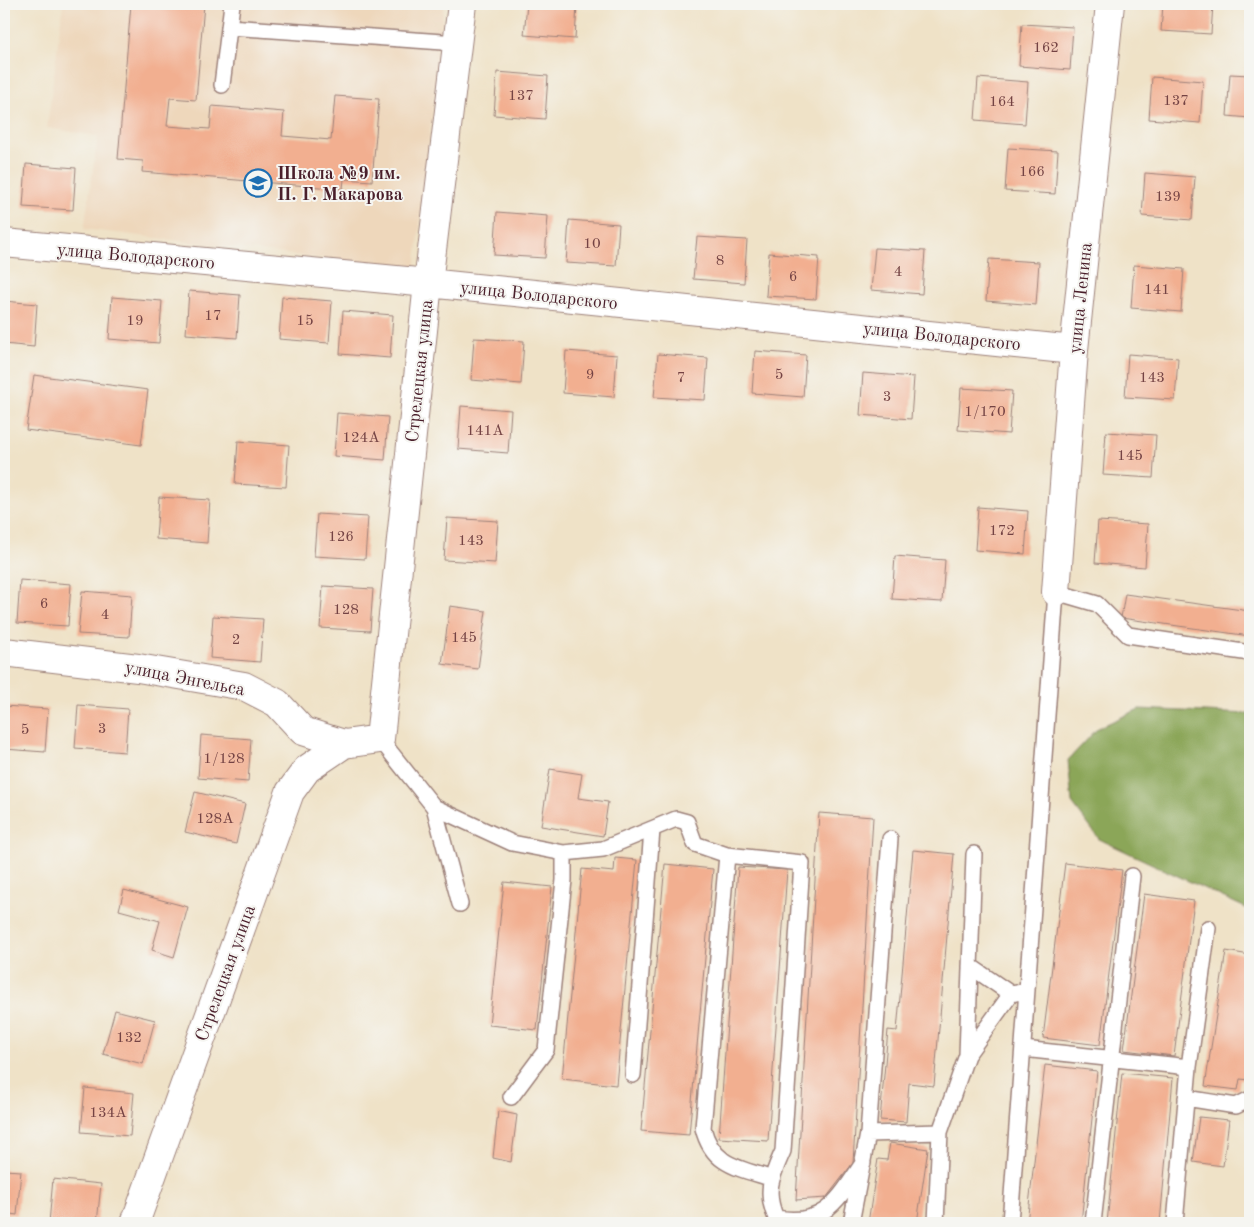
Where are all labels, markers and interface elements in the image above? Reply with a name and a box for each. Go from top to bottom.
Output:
house number: 162 [1033,41,1059,56]
house number: 137 [508,89,534,104]
house number: 137 [1163,94,1189,109]
house number: 164 [989,95,1015,110]
place label: Школа №9 им. П. Г. Макарова [277,165,403,204]
house number: 166 [1019,165,1045,180]
school or university icon: Школа №9 им. П. Г. Макарова [243,168,273,198]
house number: 139 [1155,190,1181,205]
house number: 10 [583,237,601,252]
street label: улица Володарского [56,241,216,273]
street label: улица Ленина [1066,242,1096,355]
house number: 8 [716,254,724,269]
house number: 4 [894,265,902,280]
house number: 6 [789,270,797,285]
street label: улица Володарского [459,279,619,313]
house number: 141 [1144,283,1170,298]
street label: Стрелецкая улица [404,299,436,444]
house number: 17 [204,309,222,324]
house number: 19 [126,314,144,329]
house number: 15 [296,314,314,329]
street label: улица Володарского [862,320,1022,354]
house number: 9 [586,368,594,383]
house number: 5 [775,368,783,383]
house number: 7 [677,371,685,386]
house number: 143 [1139,371,1165,386]
house number: 3 [883,390,891,405]
house number: 1/170 [964,405,1006,420]
house number: 141А [466,424,504,439]
house number: 124А [342,431,380,446]
house number: 145 [1117,449,1143,464]
house number: 172 [989,524,1015,539]
house number: 126 [328,530,354,545]
house number: 143 [458,534,484,549]
house number: 6 [40,597,48,612]
house number: 128 [333,603,359,618]
house number: 4 [101,608,109,623]
house number: 145 [451,631,477,646]
house number: 2 [232,633,240,648]
street label: улица Энгельса [123,659,246,699]
house number: 3 [98,722,106,737]
house number: 5 [21,723,29,738]
house number: 1/128 [203,752,245,767]
house number: 128А [196,812,234,827]
street label: Стрелецкая улица [193,903,259,1044]
house number: 132 [116,1031,142,1046]
house number: 134А [89,1106,127,1121]

